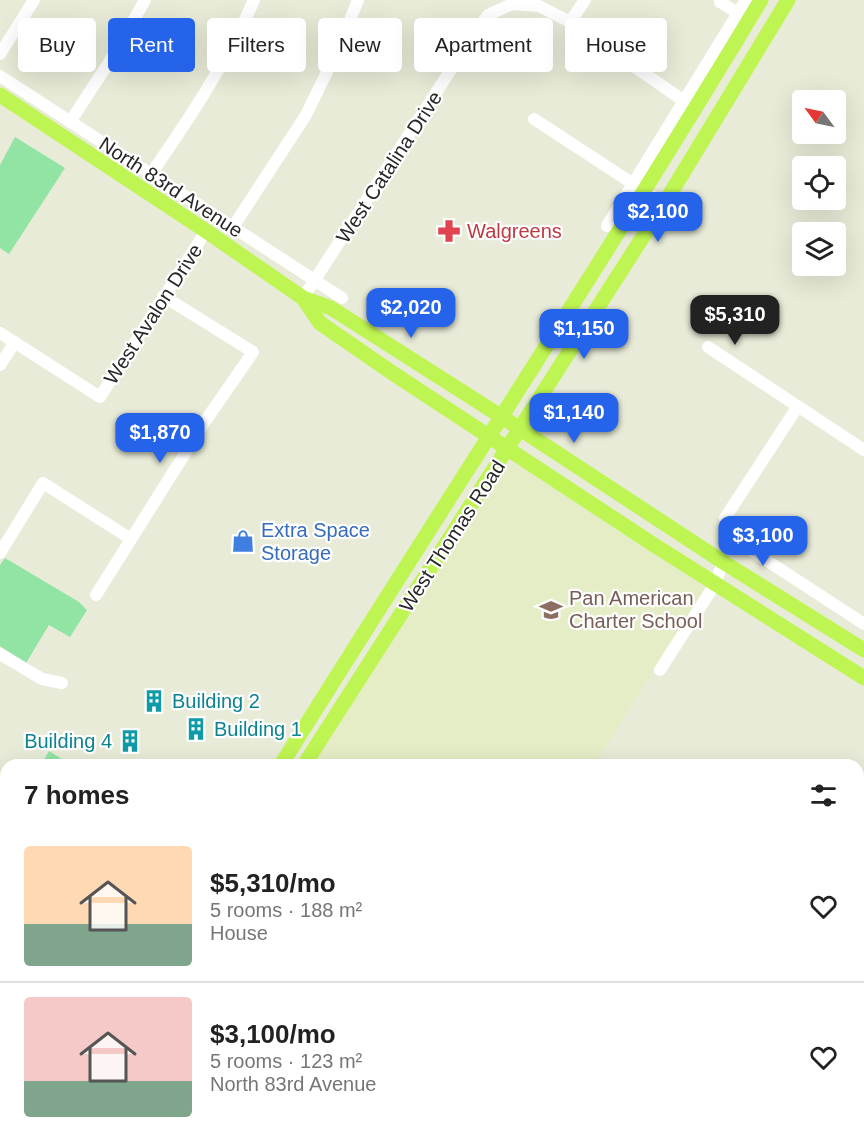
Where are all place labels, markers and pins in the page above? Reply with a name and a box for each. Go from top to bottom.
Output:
pin: $2,100 [609,192,707,243]
pharmacy icon: Walgreens [436,218,462,244]
place label: Walgreens [467,220,562,242]
pin: $2,020 [362,288,460,339]
pin: $5,310 [686,295,784,346]
pin: $1,150 [535,309,633,360]
pin: $1,140 [525,393,623,444]
pin: $1,870 [111,413,209,464]
pin: $3,100 [714,516,812,567]
place label: Extra Space Storage [261,519,370,564]
shop icon: Extra Space Storage [230,528,256,554]
place label: Pan American Charter School [569,587,702,632]
school or university icon: Pan American Charter School [538,597,564,623]
building icon: Building 2 [141,688,167,714]
place label: Building 2 [172,690,260,712]
building icon: Building 1 [183,716,209,742]
place label: Building 1 [214,718,302,740]
building icon: Building 4 [117,728,143,754]
place label: Building 4 [24,730,112,752]

